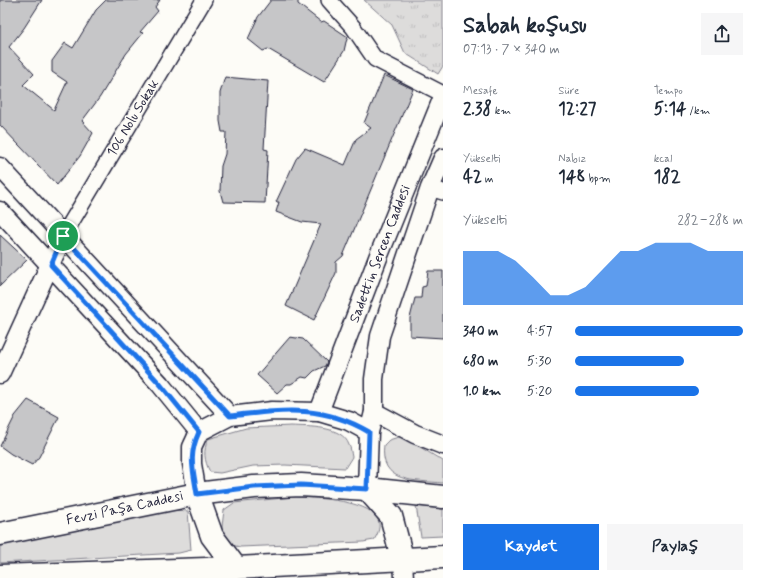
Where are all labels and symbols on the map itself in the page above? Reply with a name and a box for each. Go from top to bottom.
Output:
street label: 106 Nolu Sokak [103,76,163,160]
street label: Sadettin Sercen Caddesi [345,183,415,325]
pin [46,219,80,253]
street label: Fevzi Paşa Caddesi [65,487,185,529]

